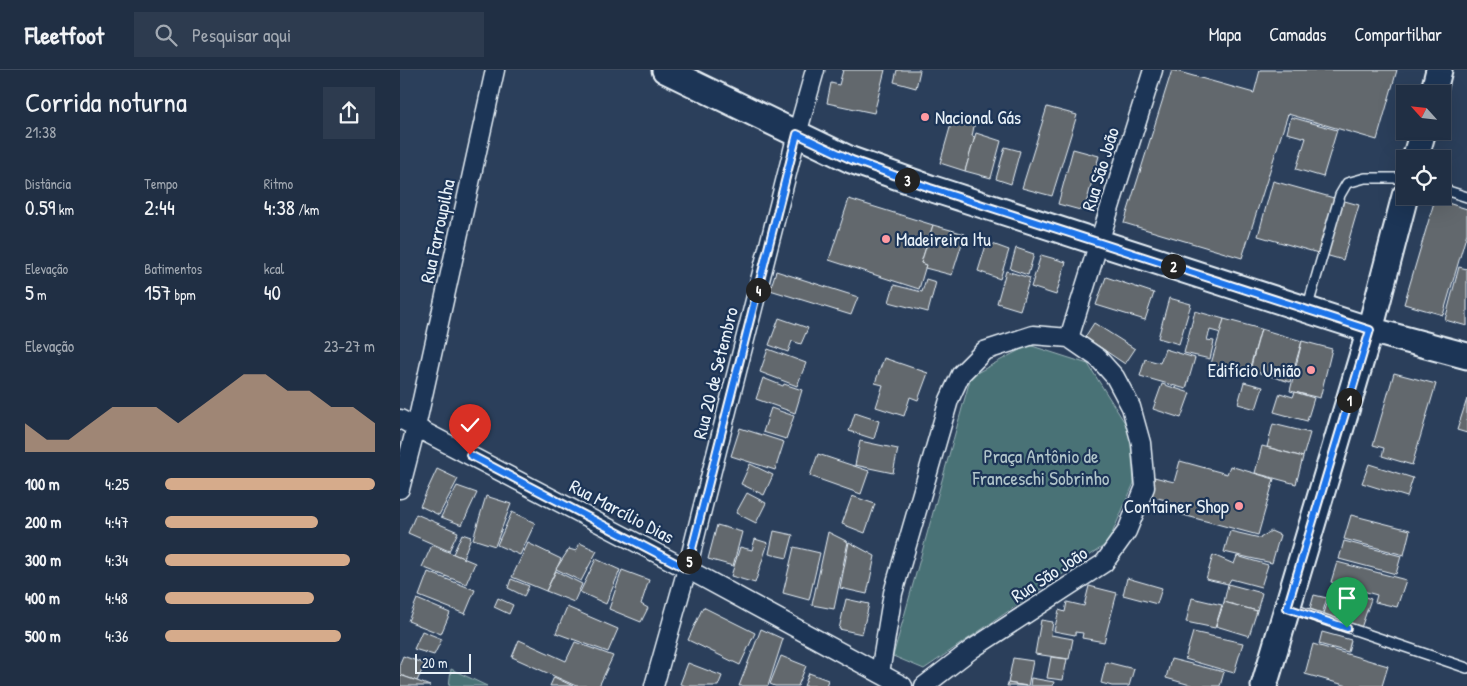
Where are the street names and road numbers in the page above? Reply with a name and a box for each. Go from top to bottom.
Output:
street label: Rua São João [1075,124,1125,214]
street label: Rua Farroupilha [413,176,461,285]
street label: Rua 20 de Setembro [686,304,744,442]
street label: Rua Marcílio Dias [565,472,679,550]
street label: Rua São João [1006,539,1092,608]

